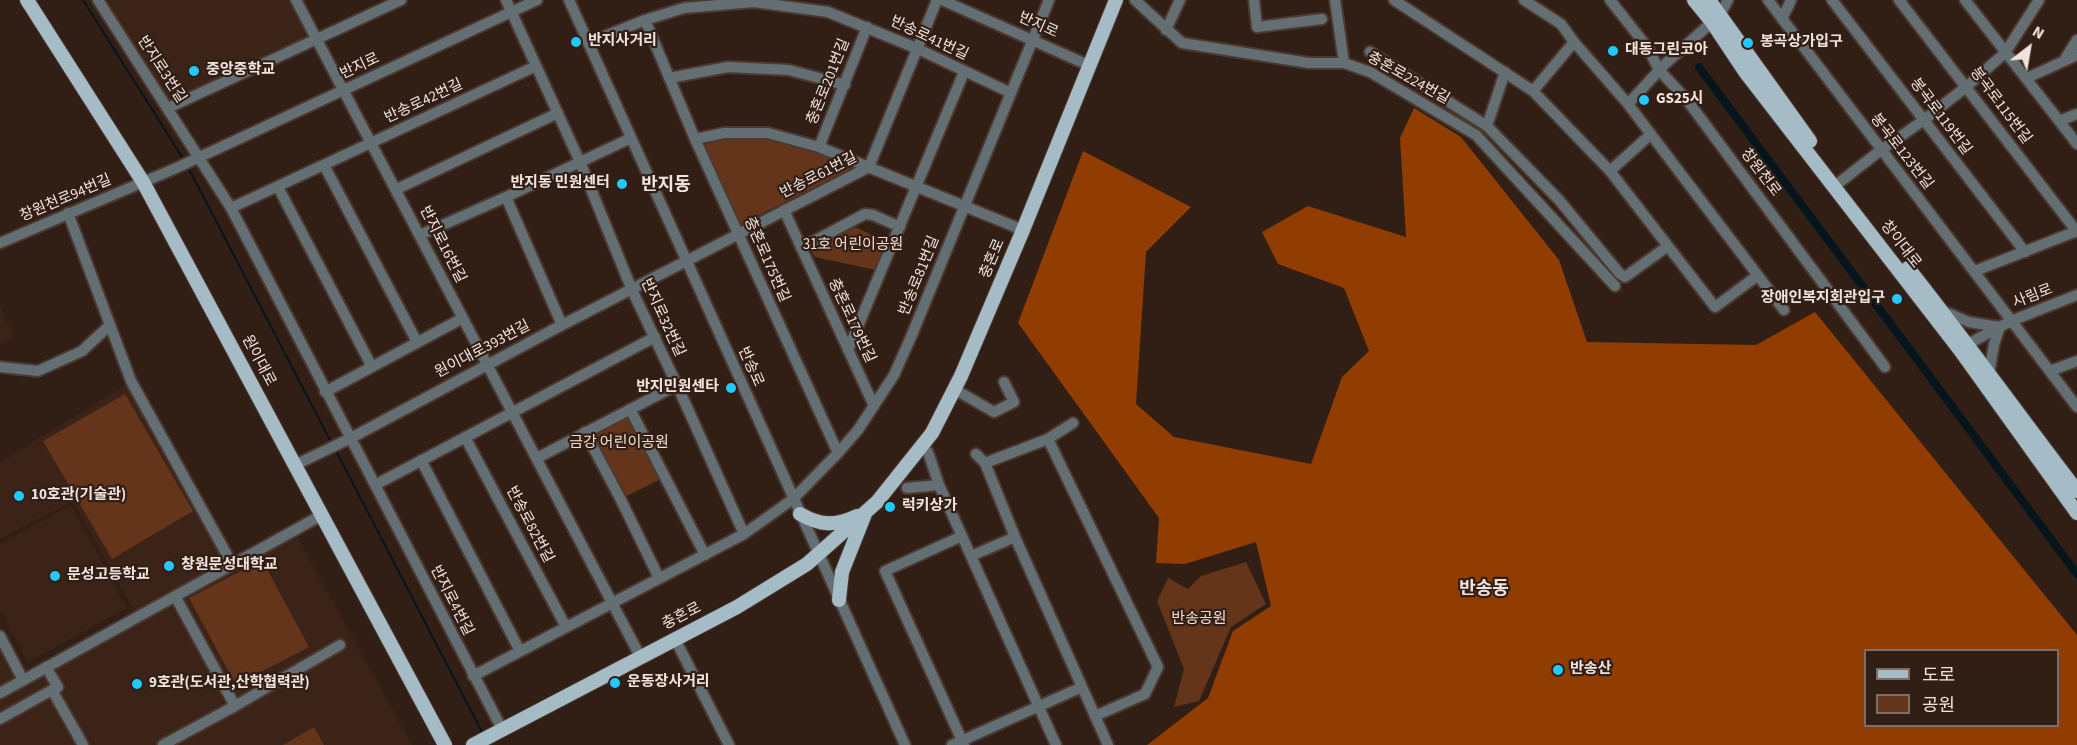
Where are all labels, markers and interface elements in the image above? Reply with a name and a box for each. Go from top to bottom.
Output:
street label: 반지로 [1015,9,1061,43]
street label: 반송로41번길 [887,13,971,65]
north arrow [1999,18,2059,78]
text: N [2028,20,2048,45]
street label: 반지로3번길 [133,33,189,107]
place label: 반지사거리 [588,33,657,51]
place label: 봉곡상가입구 [1760,34,1843,52]
marker: 반지사거리 [569,35,583,49]
street label: 충혼로201번길 [804,36,854,128]
marker: 봉곡상가입구 [1741,36,1755,50]
place label: 대동그린코아 [1625,42,1708,60]
marker: 대동그린코아 [1606,44,1620,58]
street label: 충혼로224번길 [1364,49,1452,109]
street label: 반지로 [337,50,383,84]
place label: 중앙중학교 [206,62,275,80]
marker: 중앙중학교 [187,64,201,78]
street label: 봉곡로115번길 [1965,64,2035,148]
street label: 봉곡로119번길 [1905,75,1975,159]
street label: 반송로42번길 [382,76,466,128]
place label: GS25시 [1656,91,1704,109]
marker: GS25시 [1637,93,1651,107]
street label: 봉곡로123번길 [1866,110,1936,194]
street label: 창원천로 [1736,146,1784,200]
street label: 반송로61번길 [778,149,860,203]
street label: 창원천로94번길 [18,172,114,226]
place label: 반지동 민원센터 [510,175,610,193]
district label: 반지동 [641,175,691,197]
marker: 반지동 민원센터 [615,177,629,191]
street label: 반지로16번길 [415,204,469,286]
street label: 충혼로175번길 [739,215,793,305]
street label: 창이대로 [1876,218,1924,272]
street label: 반송로81번길 [896,234,944,318]
street label: 충혼로 [977,236,1009,282]
park label: 31호 어린이공원 [803,237,903,255]
street label: 반지로32번길 [636,276,688,360]
street label: 충혼로179번길 [824,276,878,366]
street label: 사림로 [2010,281,2056,313]
place label: 장애인복지회관입구 [1761,290,1885,308]
marker: 장애인복지회관입구 [1890,292,1904,306]
street label: 원이대로393번길 [432,317,534,383]
street label: 원이대로 [237,332,279,390]
street label: 반송로 [733,344,767,390]
place label: 반지민원센타 [636,379,719,397]
marker: 반지민원센타 [724,381,738,395]
park label: 금강 어린이공원 [569,435,669,453]
street label: 반송로82번길 [501,484,557,566]
place label: 10호관(기술관) [31,487,126,505]
marker: 10호관(기술관) [12,489,26,503]
place label: 럭키상가 [902,498,957,516]
marker: 럭키상가 [883,500,897,514]
place label: 창원문성대학교 [181,557,278,575]
marker: 창원문성대학교 [162,559,176,573]
street label: 반지로4번길 [426,563,476,639]
place label: 문성고등학교 [67,567,150,585]
marker: 문성고등학교 [48,569,62,583]
district label: 반송동 [1459,579,1509,601]
street label: 충혼로 [659,600,705,634]
park label: 반송공원 [1171,611,1227,629]
legend [1864,649,2059,727]
place label: 반송산 [1570,661,1611,679]
marker: 반송산 [1551,663,1565,677]
text: 도로 [1922,663,1955,688]
place label: 운동장사거리 [627,674,710,692]
place label: 9호관(도서관,산학협력관) [149,675,310,693]
marker: 운동장사거리 [608,676,622,690]
marker: 9호관(도서관,산학협력관) [130,677,144,691]
text: 공원 [1922,693,1955,718]

